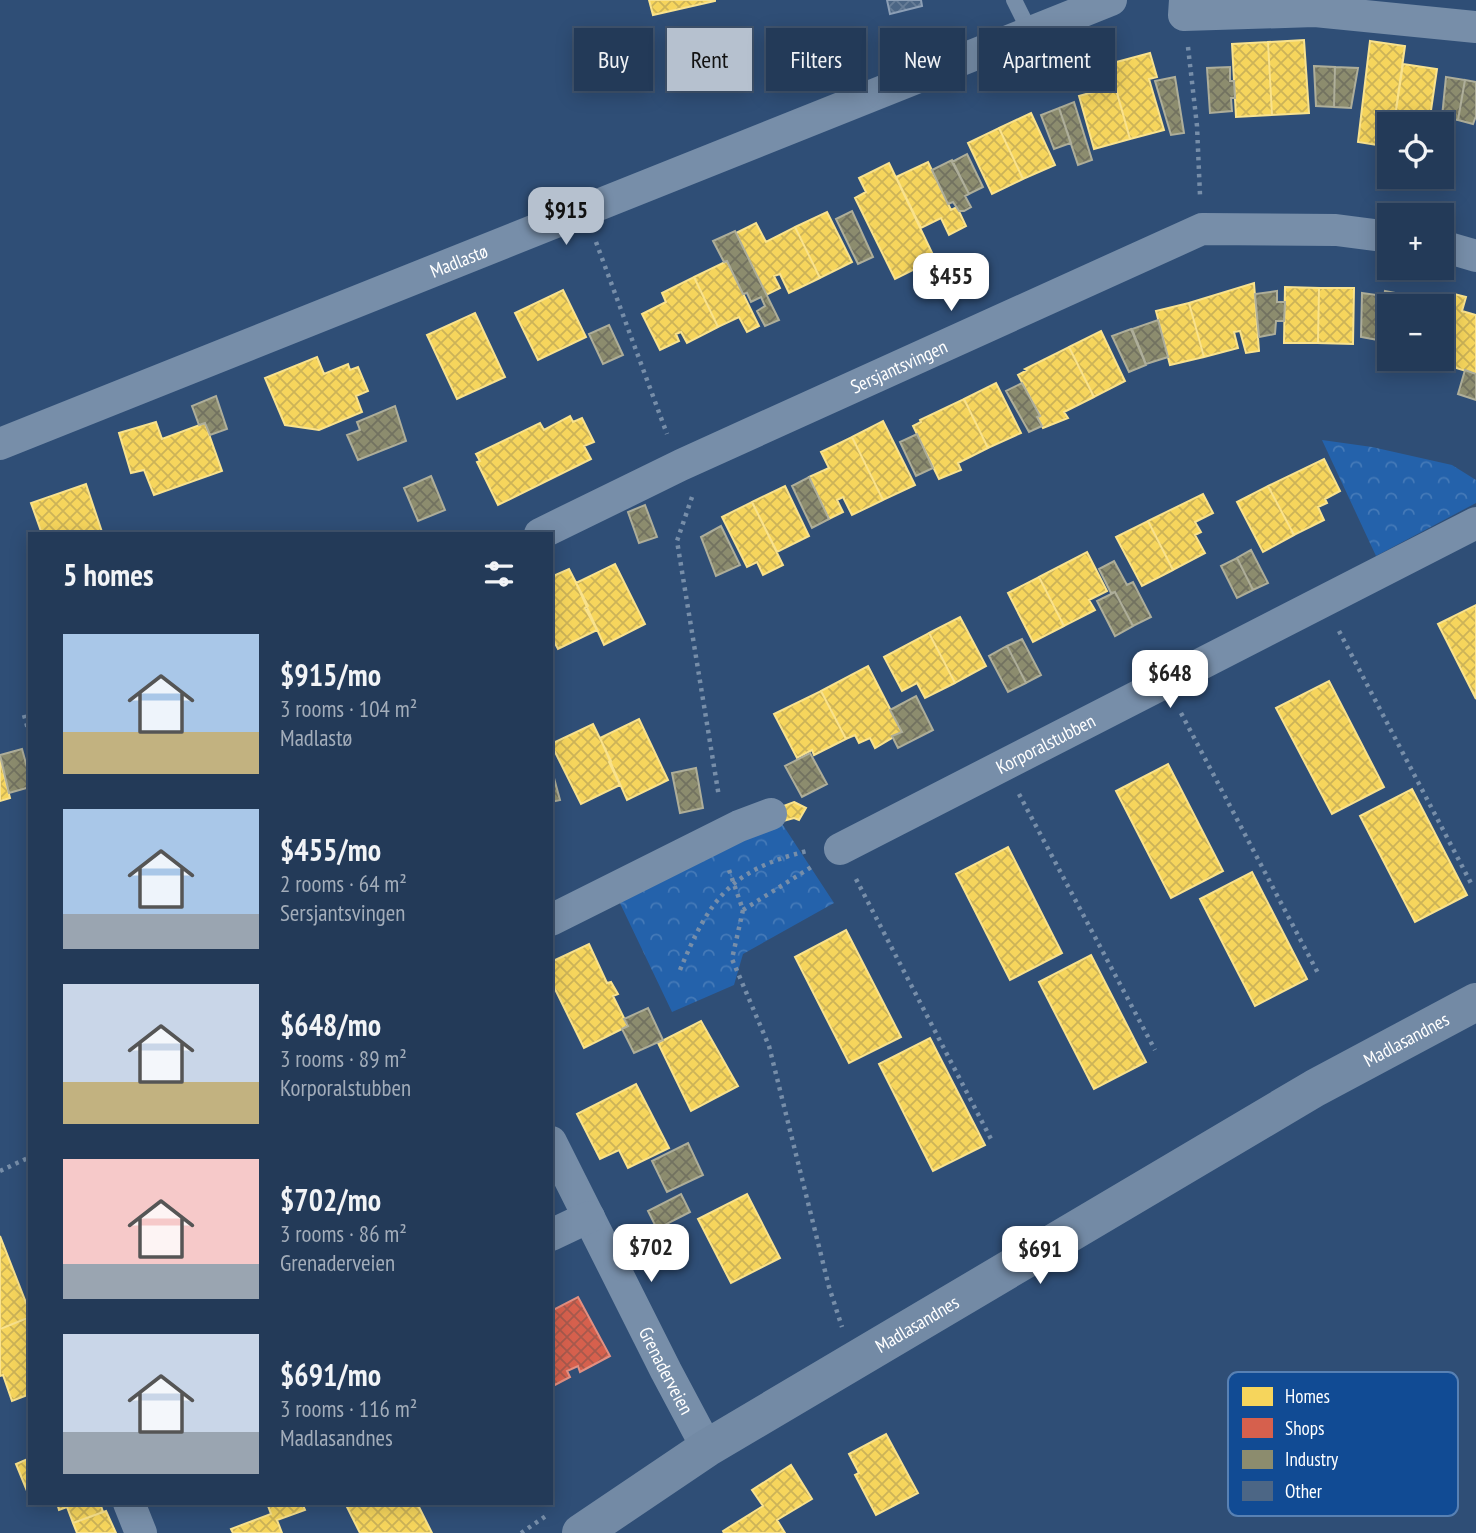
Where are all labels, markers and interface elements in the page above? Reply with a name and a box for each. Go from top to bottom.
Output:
chip: Buy [574,28,653,91]
chip: Rent [667,28,752,91]
chip: Filters [766,28,866,91]
chip: New [880,28,965,91]
chip: Apartment [979,28,1115,91]
map controls [1377,112,1454,371]
button: locate [1377,112,1454,189]
pin: $915 [525,188,607,247]
text: $915 [544,195,588,224]
button: + [1377,203,1454,280]
street label: Madlastø [427,238,491,283]
pin: $455 [910,254,992,313]
text: $455 [929,261,973,290]
button: − [1377,294,1454,371]
street label: Sersjantsvingen [847,334,951,399]
text: 5 homes [63,555,154,594]
icon: filters [480,555,518,593]
pin: $648 [1129,650,1211,710]
text: $915/mo [280,655,381,694]
text: $648 [1148,658,1192,687]
icon: home [119,662,203,746]
text: 3 rooms · 104 m² [280,694,417,723]
street label: Korporalstubben [992,708,1099,779]
text: Madlastø [280,723,352,752]
text: $455/mo [280,830,381,869]
icon: home [119,837,203,921]
text: 2 rooms · 64 m² [280,869,407,898]
text: Sersjantsvingen [280,898,405,927]
text: $648/mo [280,1005,381,1044]
street label: Madlasandnes [1359,1007,1453,1072]
icon: home [119,1012,203,1096]
text: 3 rooms · 89 m² [280,1044,407,1073]
text: Korporalstubben [280,1073,411,1102]
text: $702/mo [280,1180,381,1219]
icon: home [119,1187,203,1271]
text: 3 rooms · 86 m² [280,1219,407,1248]
pin: $702 [610,1224,692,1284]
pin: $691 [999,1226,1081,1286]
text: $702 [629,1232,673,1261]
text: $691 [1018,1234,1062,1263]
text: Grenaderveien [280,1248,395,1277]
street label: Madlasandnes [871,1290,963,1358]
street label: Grenaderveien [634,1323,699,1418]
text: $691/mo [280,1355,381,1394]
icon: home [119,1362,203,1446]
legend [1228,1372,1458,1516]
text: Homes [1285,1384,1330,1408]
text: 3 rooms · 116 m² [280,1394,417,1423]
text: Shops [1285,1416,1324,1440]
text: Madlasandnes [280,1423,393,1452]
text: Industry [1285,1447,1339,1471]
text: Other [1285,1479,1323,1503]

